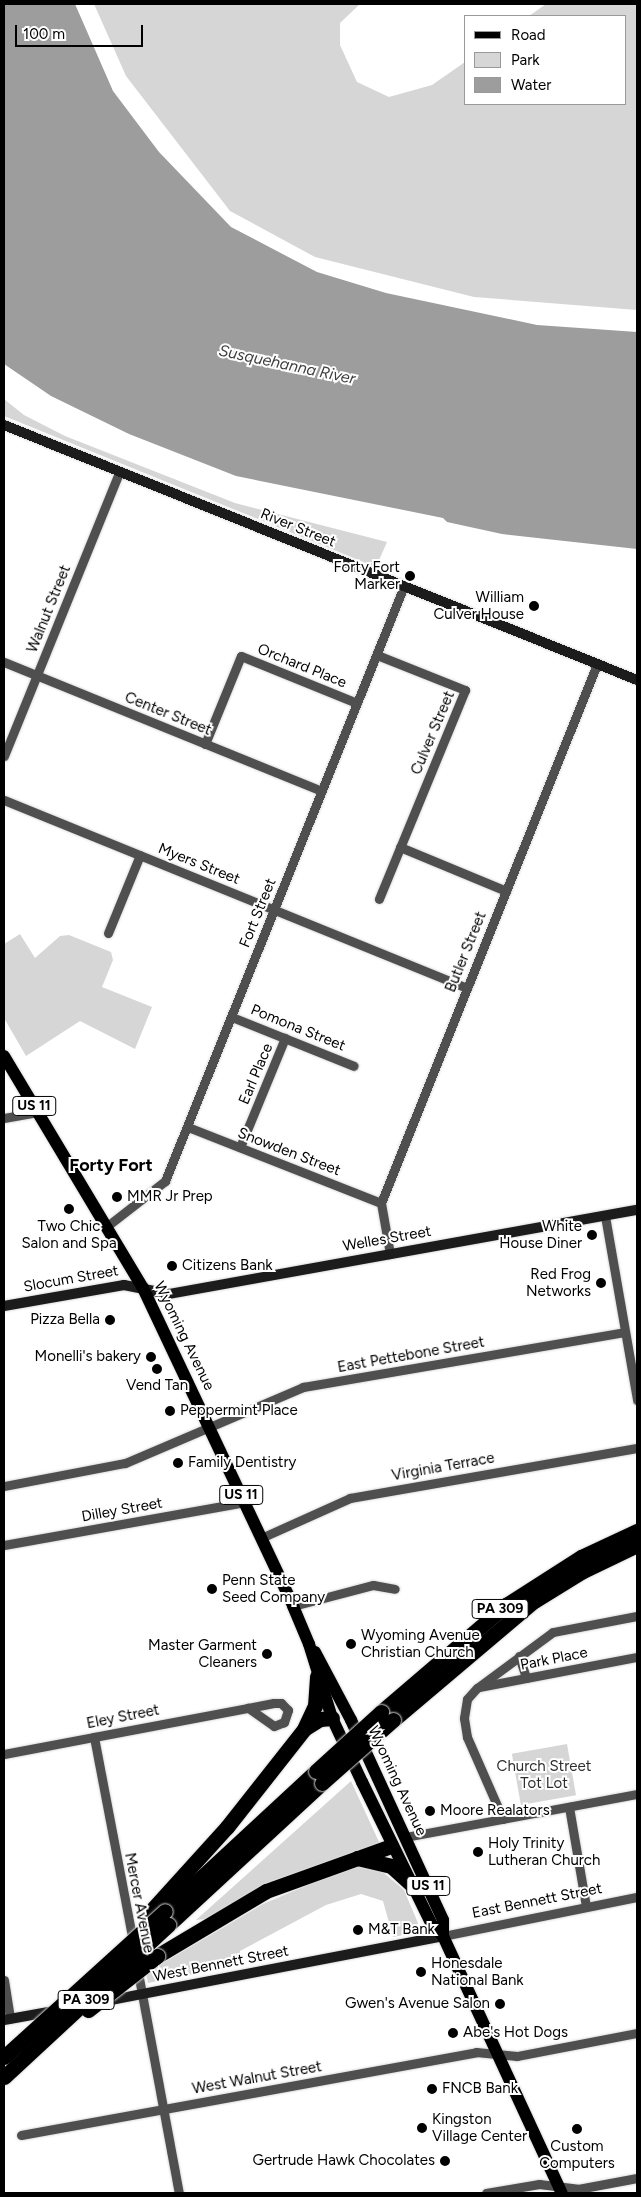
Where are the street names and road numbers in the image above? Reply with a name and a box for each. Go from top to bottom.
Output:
street label: River Street [258,505,338,551]
street label: Walnut Street [23,563,75,655]
street label: Orchard Place [255,640,349,692]
street label: Center Street [122,688,214,740]
street label: Culver Street [407,688,459,778]
street label: Myers Street [156,839,242,889]
street label: Fort Street [236,876,280,950]
street label: Butler Street [442,909,490,995]
street label: Pomona Street [248,1001,348,1055]
street label: Earl Place [235,1041,277,1107]
road number: US 11 [12,1094,56,1118]
street label: Snowden Street [235,1124,343,1180]
street label: Welles Street [341,1222,433,1256]
street label: Slocum Street [22,1262,120,1296]
street label: Wyoming Avenue [150,1279,218,1393]
street label: East Pettebone Street [336,1333,486,1377]
street label: Virginia Terrace [390,1449,496,1485]
road number: US 11 [218,1484,264,1506]
street label: Dilley Street [80,1494,164,1526]
road number: PA 309 [471,1598,529,1620]
street label: Park Place [519,1644,589,1674]
street label: Eley Street [85,1701,161,1733]
street label: Wyoming Avenue [364,1723,430,1839]
street label: Mercer Avenue [120,1851,158,1955]
road number: US 11 [406,1874,450,1898]
street label: East Bennett Street [470,1880,604,1922]
street label: West Bennett Street [152,1942,290,1986]
road number: PA 309 [57,1988,115,2012]
street label: West Walnut Street [191,2058,323,2098]

